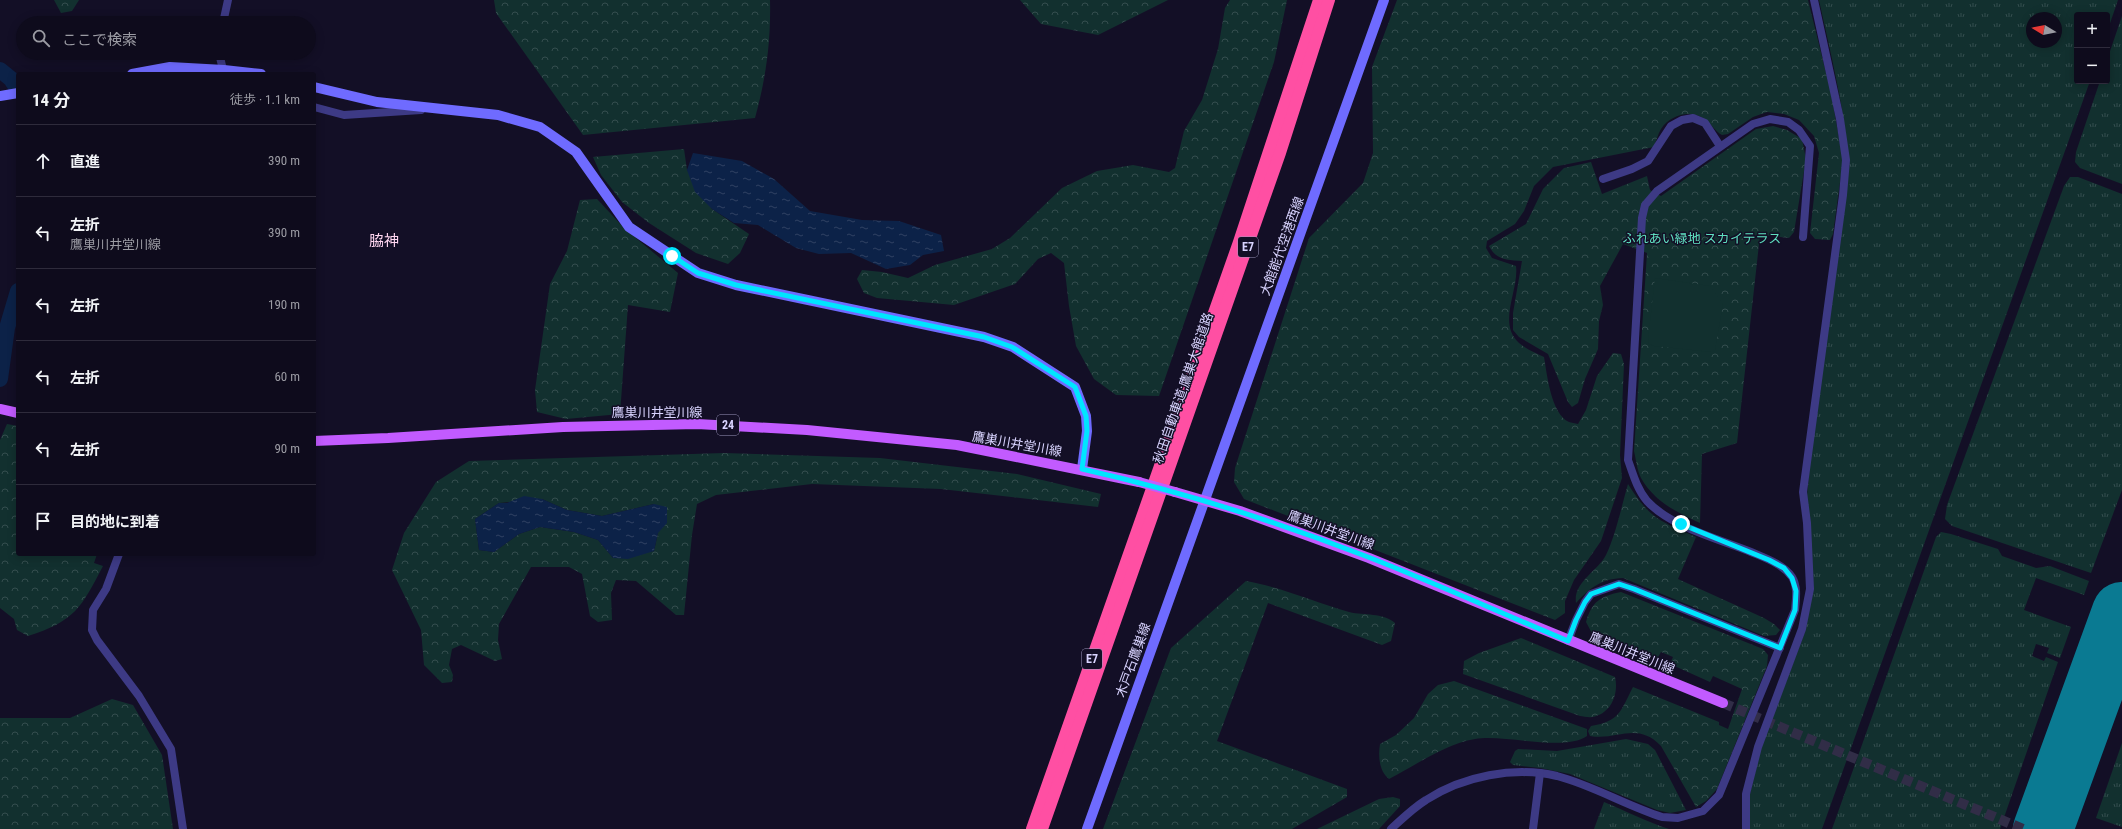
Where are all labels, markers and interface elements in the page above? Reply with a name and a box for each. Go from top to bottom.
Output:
north arrow [2026,12,2062,48]
map controls [2074,12,2110,84]
button: + [2074,12,2110,48]
search box [16,16,316,60]
icon: search [30,27,52,49]
text: ここで検索 [62,31,137,49]
button: − [2074,48,2110,84]
text: 14 分 [32,90,70,110]
text: 徒歩 · 1.1 km [230,92,300,107]
icon: ahead [32,150,54,172]
text: 直進 [70,153,100,171]
text: 390 m [268,153,300,168]
street label: 大館能代空港西線 [1257,195,1307,297]
text: 左折 [70,216,100,234]
icon: left [32,222,54,244]
text: 390 m [268,225,300,240]
park label: ふれあい緑地 スカイテラス [1623,231,1781,246]
district label: 脇神 [369,232,399,250]
text: 鷹巣川井堂川線 [70,237,161,252]
road number: E7 [1238,237,1258,257]
route start [663,247,681,265]
icon: left [32,294,54,316]
text: 左折 [70,297,100,315]
text: 190 m [268,297,300,312]
street label: 秋田自動車道;鷹巣大館道路 [1150,311,1216,465]
icon: left [32,366,54,388]
text: 左折 [70,369,100,387]
text: 60 m [274,369,300,384]
street label: 鷹巣川井堂川線 [611,405,703,420]
road number: 24 [717,415,739,435]
street label: 鷹巣川井堂川線 [971,429,1063,459]
icon: left [32,438,54,460]
text: 左折 [70,441,100,459]
text: 90 m [274,441,300,456]
street label: 鷹巣川井堂川線 [1286,507,1376,553]
icon: arrive [32,510,54,532]
text: 目的地に到着 [70,513,160,531]
route end [1672,515,1690,533]
street label: 木戸石鷹巣線 [1113,621,1153,699]
street label: 鷹巣川井堂川線 [1587,629,1677,677]
road number: E7 [1082,649,1102,669]

